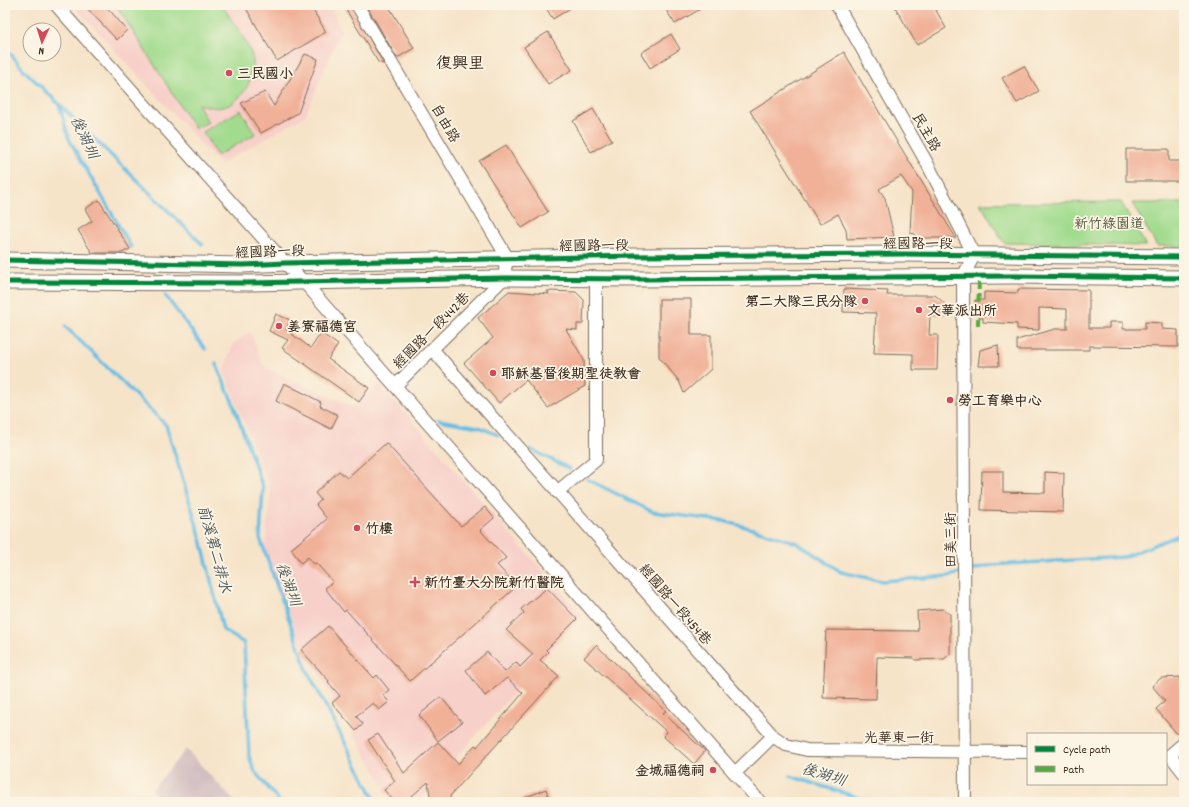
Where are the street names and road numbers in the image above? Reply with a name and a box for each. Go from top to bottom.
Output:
street label: 自由路 [425,101,463,147]
street label: 民主路 [906,110,944,156]
street label: 經國路一段 [883,235,953,255]
street label: 經國路一段 [559,236,629,258]
street label: 經國路一段 [235,242,305,264]
street label: 經國路一段442巷 [389,288,476,374]
street label: 田美三街 [942,512,962,568]
street label: 經國路一段454巷 [633,560,716,651]
street label: 光華東一街 [864,729,934,749]

